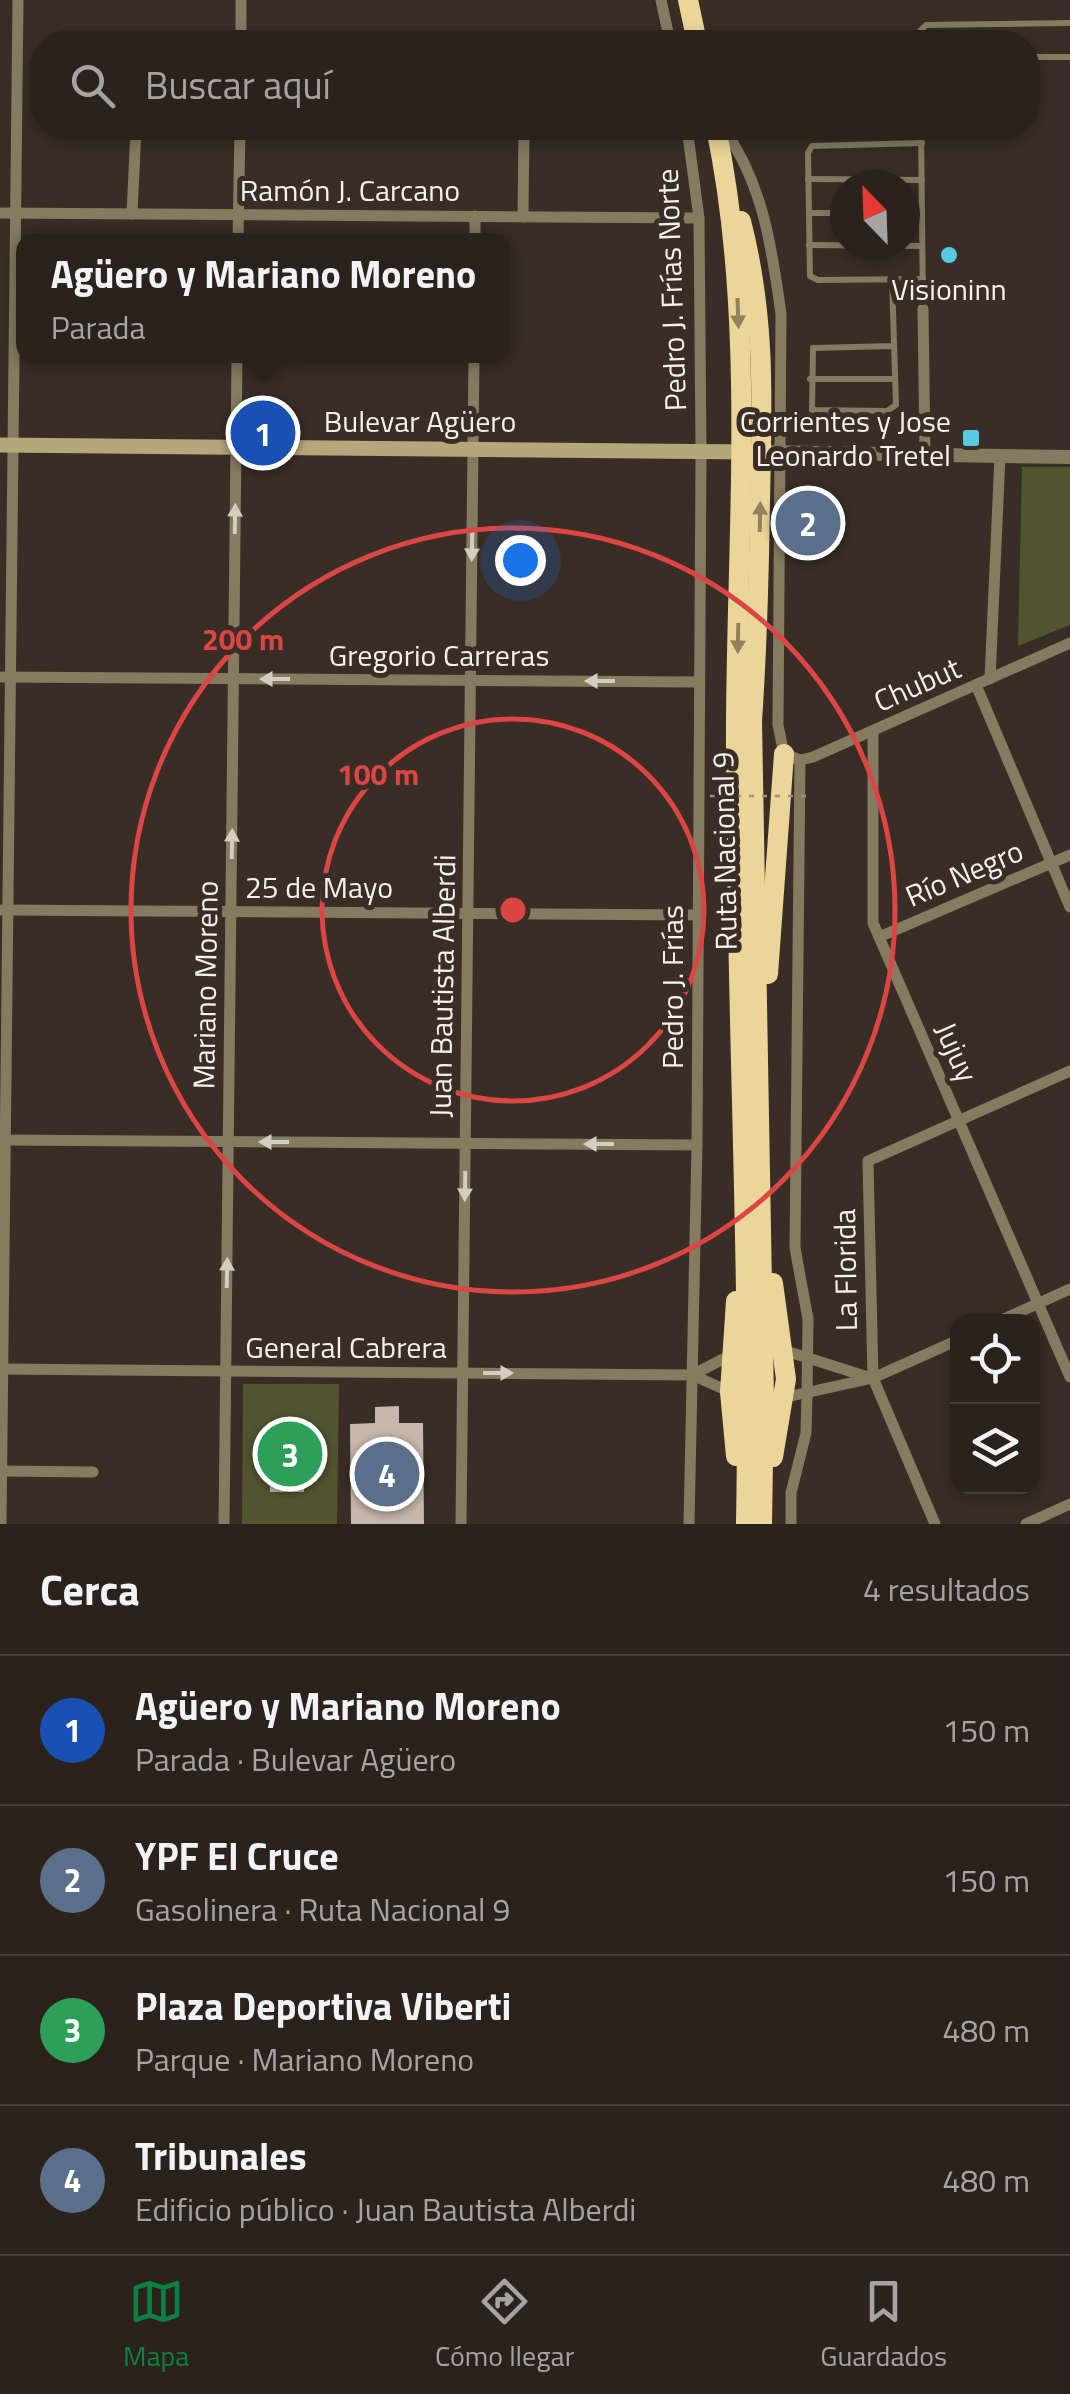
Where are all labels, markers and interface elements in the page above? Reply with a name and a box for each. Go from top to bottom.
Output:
search box [30,30,1040,140]
text: Buscar aquí [145,56,331,114]
icon: search [65,58,120,113]
street label: Ramón J. Carcano [240,167,460,213]
street label: Pedro J. Frías Norte [644,168,698,412]
north arrow [830,170,920,260]
popup [16,233,511,363]
marker: Visioninn [938,244,960,266]
text: Agüero y Mariano Moreno [51,245,476,303]
place label: Visioninn [891,266,1007,312]
one-way arrow [730,298,746,330]
text: Parada [51,303,146,351]
pin: 1 [230,396,296,470]
street label: Bulevar Agüero [324,398,516,444]
place label: Corrientes y Jose Leonardo Tretel [740,398,951,478]
marker: Corrientes y Jose Leonardo Tretel [960,427,982,449]
pin: 2 [776,486,840,560]
one-way arrow [752,500,768,532]
one-way arrow [228,502,244,534]
one-way arrow [463,531,479,563]
your location [495,535,546,586]
text: 200 m [202,616,284,662]
one-way arrow [729,623,745,655]
street label: Gregorio Carreras [329,632,549,678]
street label: Chubut [866,644,968,723]
one-way arrow [259,671,291,687]
one-way arrow [584,673,616,689]
text: 100 m [337,751,419,797]
street label: Ruta Nacional 9 [699,751,749,951]
one-way arrow [224,827,240,859]
street label: Río Negro [898,828,1030,918]
street label: Juan Bautista Alberdi [417,854,467,1118]
street label: 25 de Mayo [245,864,393,910]
street label: Mariano Moreno [180,880,230,1090]
centre of rings [495,892,531,928]
street label: Pedro J. Frías [649,905,695,1069]
street label: Jujuy [923,1015,991,1089]
one-way arrow [258,1134,290,1150]
one-way arrow [583,1136,615,1152]
one-way arrow [456,1171,472,1203]
street label: La Florida [821,1208,869,1332]
one-way arrow [219,1257,235,1289]
map controls [950,1314,1040,1494]
button: locate [950,1314,1040,1404]
street label: General Cabrera [245,1324,447,1370]
one-way arrow [483,1365,515,1381]
button: layers [950,1404,1040,1494]
pin: 3 [258,1416,322,1492]
pin: 4 [354,1436,420,1512]
text: Cerca [40,1557,140,1621]
text: 4 resultados [863,1565,1030,1613]
text: Agüero y Mariano Moreno [135,1677,561,1735]
text: 1 [64,1706,81,1754]
text: 150 m [942,1706,1030,1754]
text: Parada · Bulevar Agüero [135,1735,456,1783]
text: YPF El Cruce [135,1827,339,1885]
text: 2 [64,1856,81,1904]
text: 150 m [942,1856,1030,1904]
text: Gasolinera · Ruta Nacional 9 [135,1885,510,1933]
text: Plaza Deportiva Viberti [135,1977,511,2035]
text: 3 [64,2006,81,2054]
text: 480 m [942,2006,1030,2054]
text: Parque · Mariano Moreno [135,2035,474,2083]
text: Tribunales [135,2127,307,2185]
text: 4 [64,2156,81,2204]
text: 480 m [942,2156,1030,2204]
text: Edificio público · Juan Bautista Alberdi [135,2185,636,2233]
tab: Mapa [123,2274,189,2377]
tab: Cómo llegar [435,2274,574,2377]
tab: Guardados [820,2274,947,2377]

